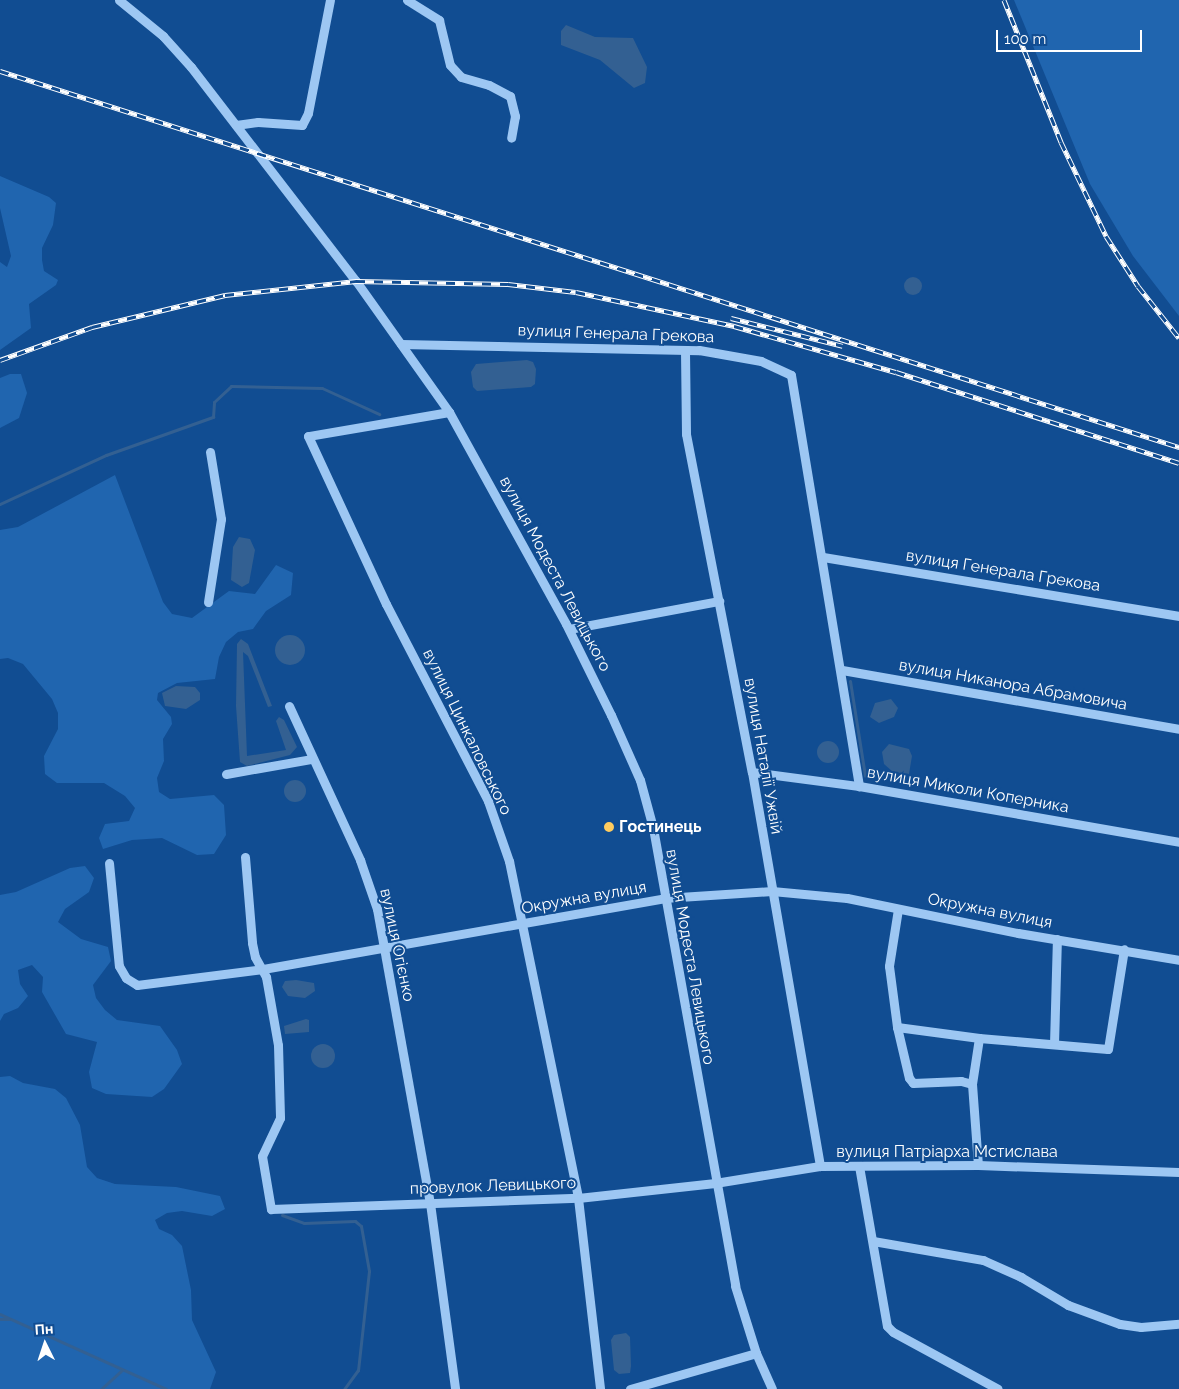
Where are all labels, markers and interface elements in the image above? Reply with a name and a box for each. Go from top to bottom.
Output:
scale bar [999,20,1145,52]
text: 100 m [1004,30,1046,48]
street label: вулиця Генерала Грекова [517,321,715,347]
street label: вулиця Модеста Левицького [495,473,615,675]
street label: вулиця Генерала Грекова [904,546,1102,596]
street label: вулиця Цинкаловського [418,646,516,818]
street label: вулиця Никанора Абрамовича [897,655,1129,715]
street label: вулиця Наталії Ужвій [740,676,786,836]
street label: вулиця Миколи Коперника [866,763,1070,817]
place label: Гостинець [619,817,702,837]
marker: Гостинець [603,821,615,833]
street label: вулиця Модеста Левицького [662,848,718,1066]
street label: Окружна вулиця [520,878,648,918]
street label: вулиця Огієнко [376,887,418,1003]
street label: Окружна вулиця [926,889,1054,933]
street label: вулиця Патріарха Мстислава [836,1142,1058,1162]
street label: провулок Левицького [410,1174,576,1198]
north arrow [20,1319,70,1369]
text: Пн [34,1320,54,1338]

